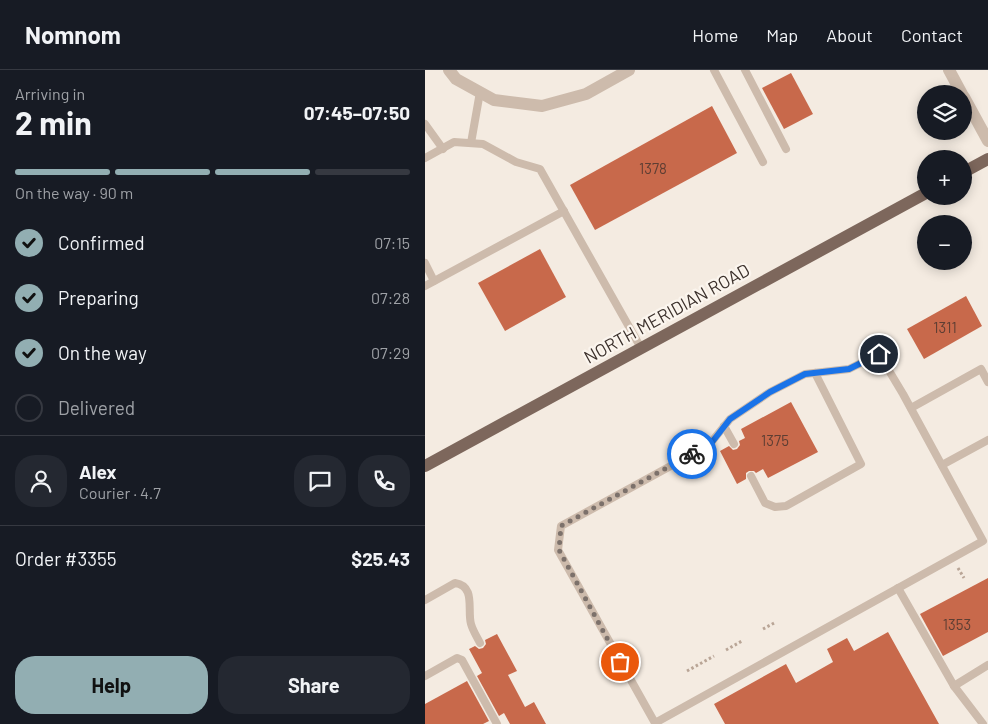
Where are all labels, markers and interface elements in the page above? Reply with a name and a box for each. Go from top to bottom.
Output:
text: Nomnom [25,20,121,49]
text: Home [692,24,738,46]
text: Map [766,24,798,46]
text: About [826,24,873,46]
text: Contact [901,24,963,46]
text: Arriving in [15,84,85,103]
map controls [917,85,972,270]
button: layers [917,85,972,140]
text: 07:45–07:50 [304,101,410,124]
text: 2 min [15,103,92,141]
button: + [917,150,972,205]
house number: 1378 [639,159,667,177]
text: On the way · 90 m [15,183,133,202]
button: − [917,215,972,270]
icon: check [15,229,43,257]
text: Confirmed [58,231,145,254]
text: 07:15 [374,233,410,252]
street label: NORTH MERIDIAN ROAD [580,258,753,368]
icon: check [15,284,43,312]
text: Preparing [58,286,139,309]
text: 07:28 [371,288,410,307]
house number: 1311 [933,318,957,336]
pin [858,333,900,375]
icon: check [15,339,43,367]
icon: home [865,340,893,368]
text: On the way [58,341,147,364]
text: 07:29 [371,343,410,362]
text: Delivered [58,396,135,419]
courier [667,429,717,479]
house number: 1375 [761,431,789,449]
icon: bike [678,440,706,468]
button: person [15,455,67,507]
button: chat [294,455,346,507]
button: phone [358,455,410,507]
text: Alex [79,460,117,483]
text: Courier · 4.7 [79,483,161,502]
text: Order #3355 [15,547,116,570]
text: $25.43 [351,547,410,570]
house number: 1353 [943,615,971,633]
pin [599,641,641,683]
icon: bag [606,648,634,676]
button: Help [15,656,208,714]
button: Share [218,656,410,714]

